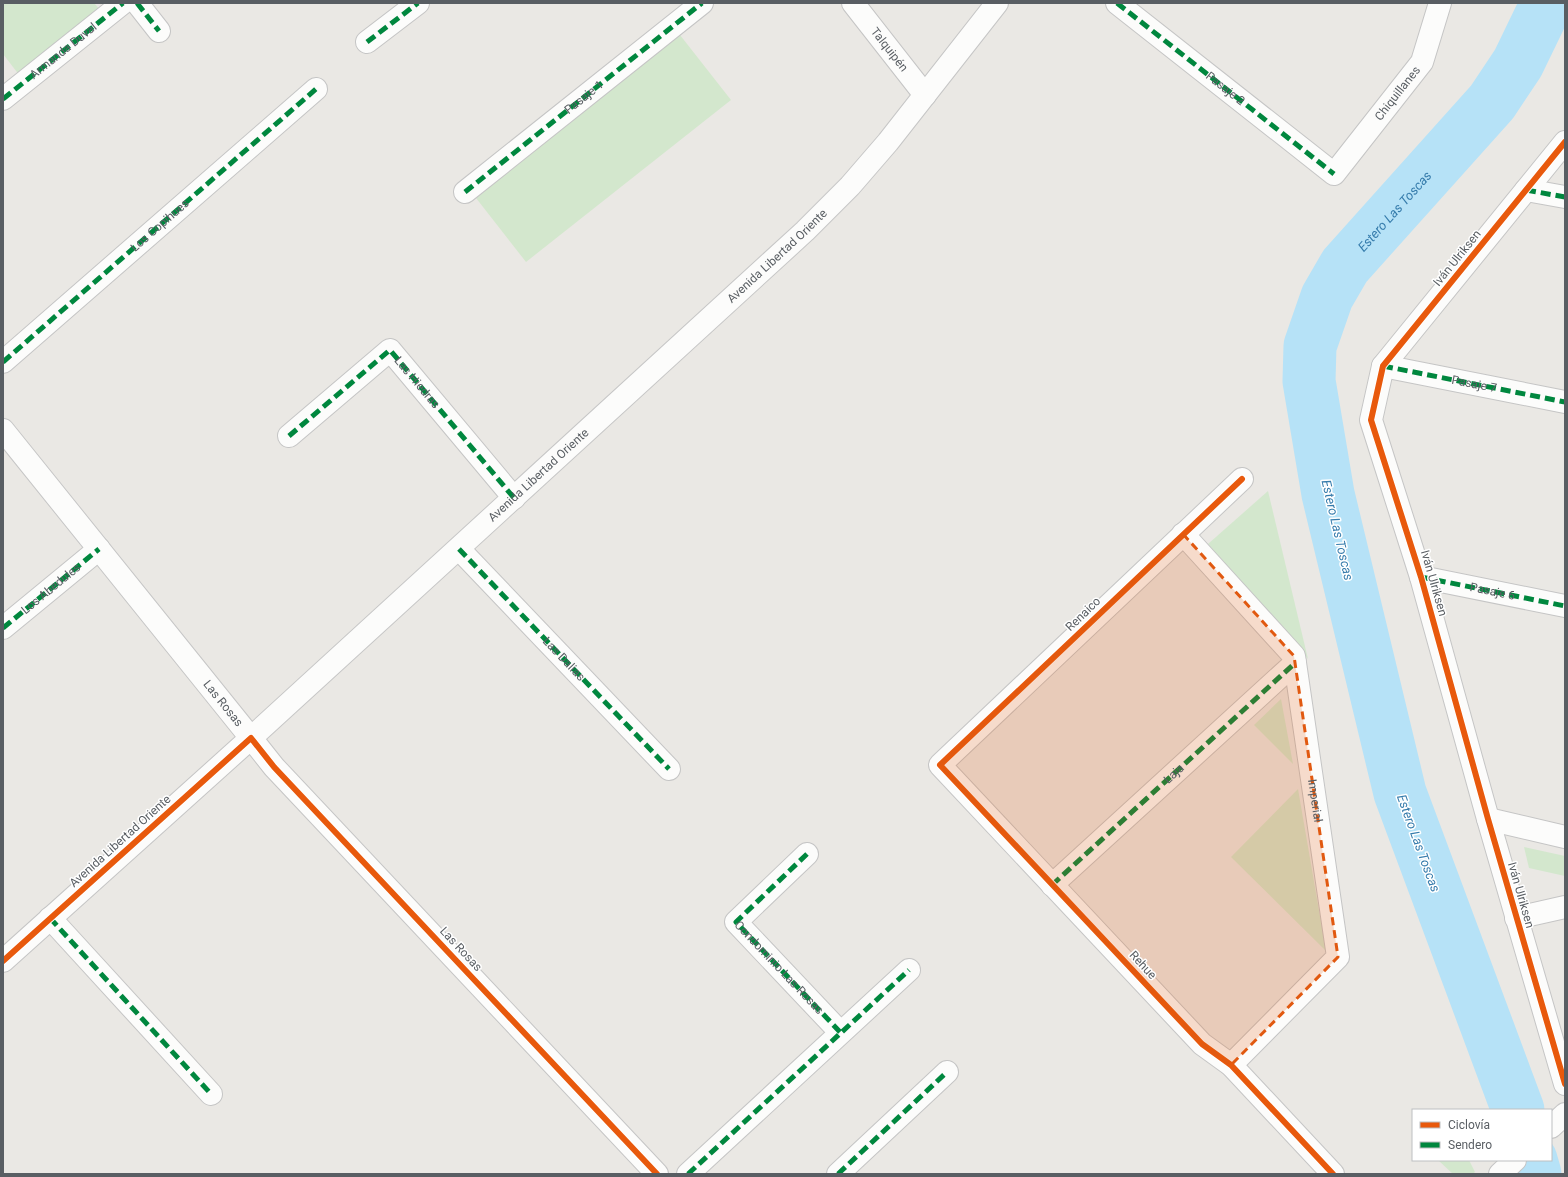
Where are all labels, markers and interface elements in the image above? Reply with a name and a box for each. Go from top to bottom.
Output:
street label: Armanda Duval [27,20,99,82]
street label: Talquipén [868,25,911,74]
street label: Chiquillanes [1372,63,1423,123]
street label: Pasaje 2 [1203,69,1248,108]
street label: Pasaje 1 [562,77,606,117]
water label: Estero Las Toscas [1355,168,1435,255]
street label: Los Copihues [128,196,192,254]
street label: Avenida Libertad Oriente [724,206,830,306]
street label: Iván Ulriksen [1430,227,1484,289]
street label: Las Hiedras [391,354,443,411]
street label: Pasaje 7 [1450,373,1498,395]
street label: Avenida Libertad Oriente [485,426,592,524]
water label: Estero Las Toscas [1319,478,1356,582]
street label: Iván Ulriksen [1418,548,1450,618]
street label: Los Abedules [18,560,83,617]
street label: Pasaje 6 [1469,580,1517,603]
street label: Renaico [1063,594,1103,634]
street label: Las Dalias [540,634,588,684]
street label: Las Rosas [200,677,246,729]
street label: Laja [1161,761,1187,786]
street label: Imperial [1305,778,1325,823]
street label: Avenida Libertad Oriente [67,792,173,890]
water label: Estero Las Toscas [1394,792,1443,894]
street label: Iván Ulriksen [1505,860,1537,930]
street label: Condominio Las Rosas [732,918,826,1017]
street label: Las Rosas [437,924,485,974]
street label: Rehue [1127,948,1159,982]
legend [1412,1109,1552,1161]
text: Ciclovía [1448,1118,1490,1132]
text: Sendero [1448,1138,1492,1152]

